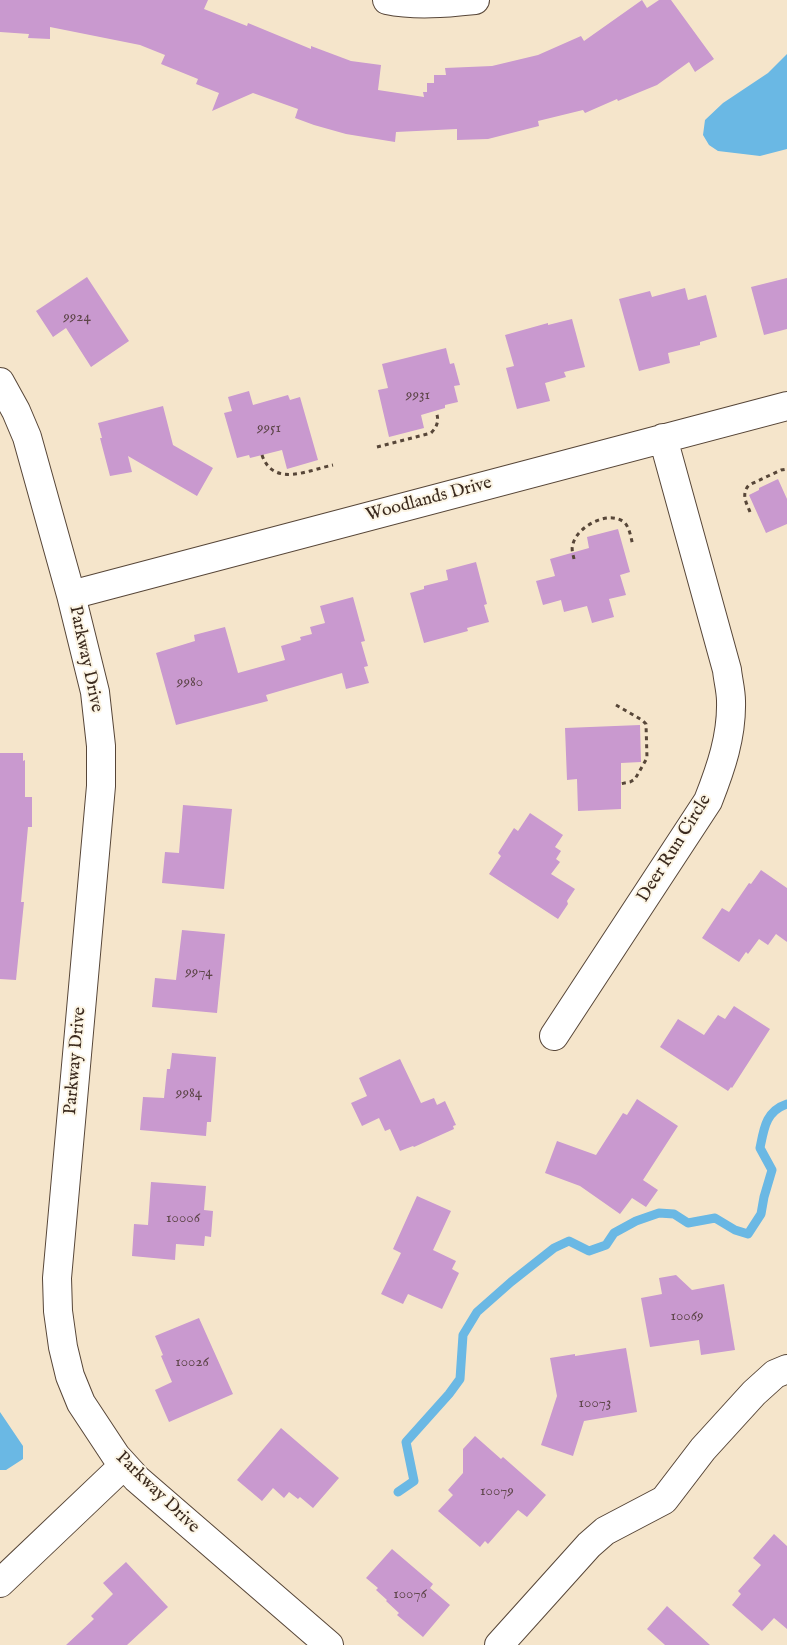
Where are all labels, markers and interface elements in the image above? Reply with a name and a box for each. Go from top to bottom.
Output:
house number: 9924 [63,309,91,327]
house number: 9931 [406,387,430,405]
house number: 9951 [257,420,281,438]
street label: Woodlands Drive [364,473,494,527]
street label: Parkway Drive [63,604,107,714]
house number: 9980 [177,674,203,692]
street label: Deer Run Circle [633,791,717,907]
house number: 9974 [185,964,213,982]
street label: Parkway Drive [61,1006,91,1116]
house number: 9984 [176,1085,202,1103]
house number: 10006 [166,1210,200,1228]
house number: 10069 [670,1308,704,1326]
house number: 10026 [175,1354,209,1372]
house number: 10073 [579,1395,611,1413]
street label: Parkway Drive [111,1448,203,1538]
house number: 10079 [480,1483,514,1501]
house number: 10076 [393,1586,427,1604]

